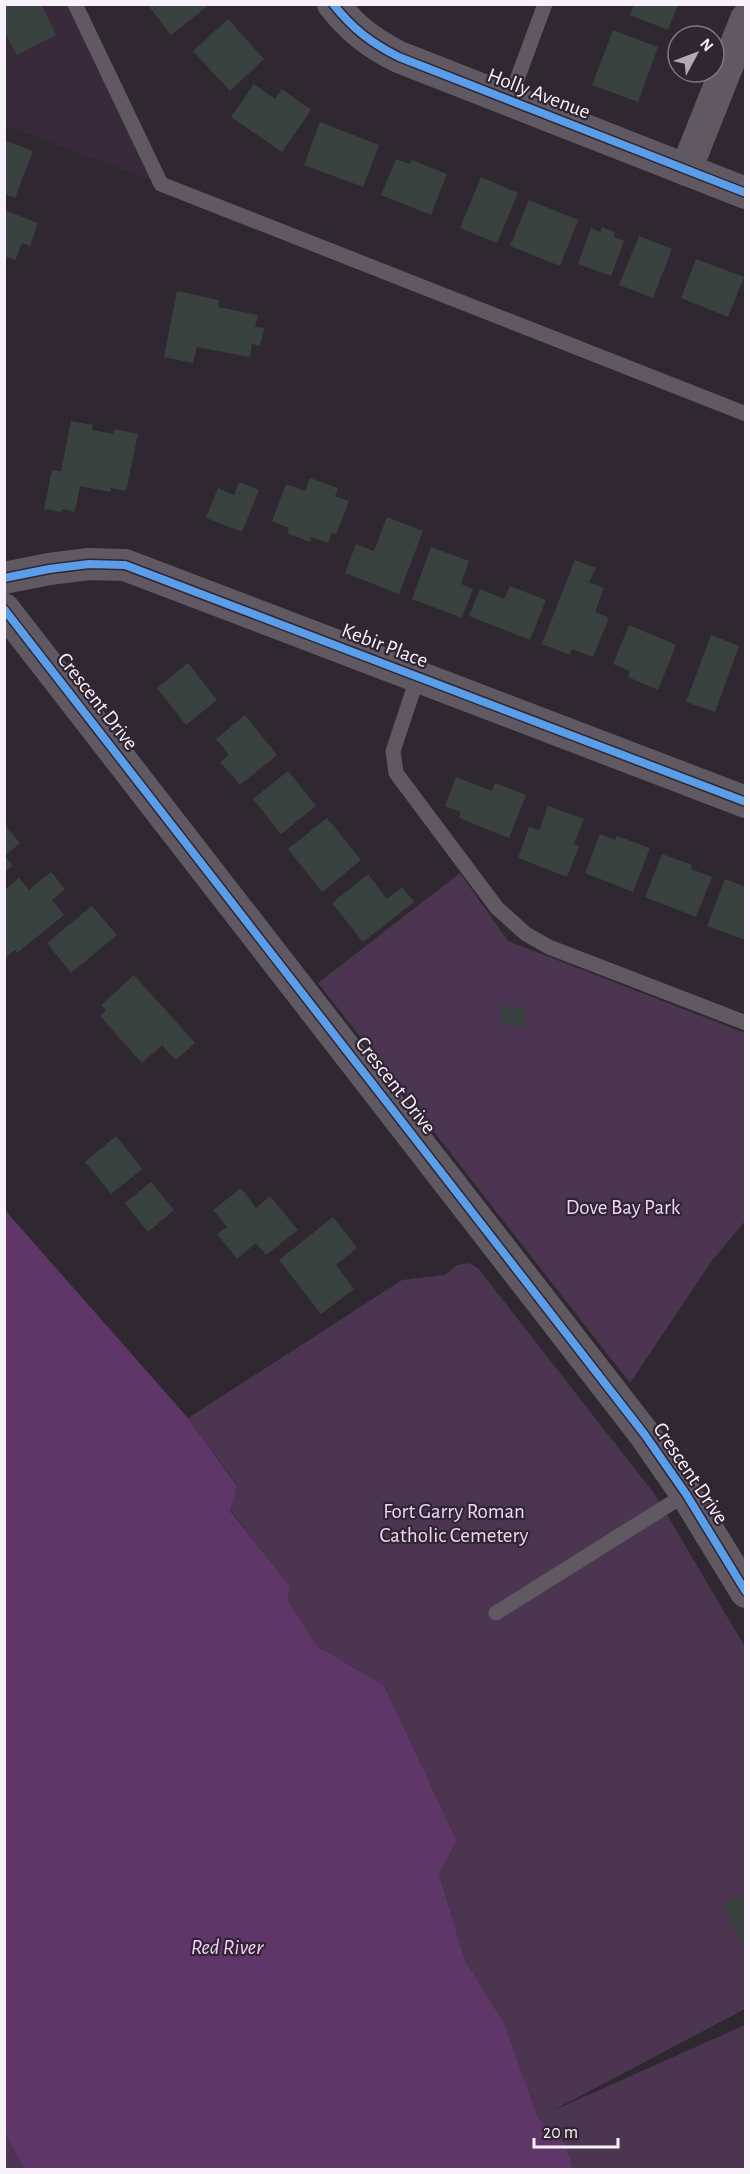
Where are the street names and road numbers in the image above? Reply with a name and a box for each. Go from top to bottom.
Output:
street label: Holly Avenue [485,64,593,123]
street label: Kebir Place [339,619,431,671]
street label: Crescent Drive [53,649,142,754]
street label: Crescent Drive [351,1033,440,1138]
street label: Crescent Drive [649,1419,732,1528]

